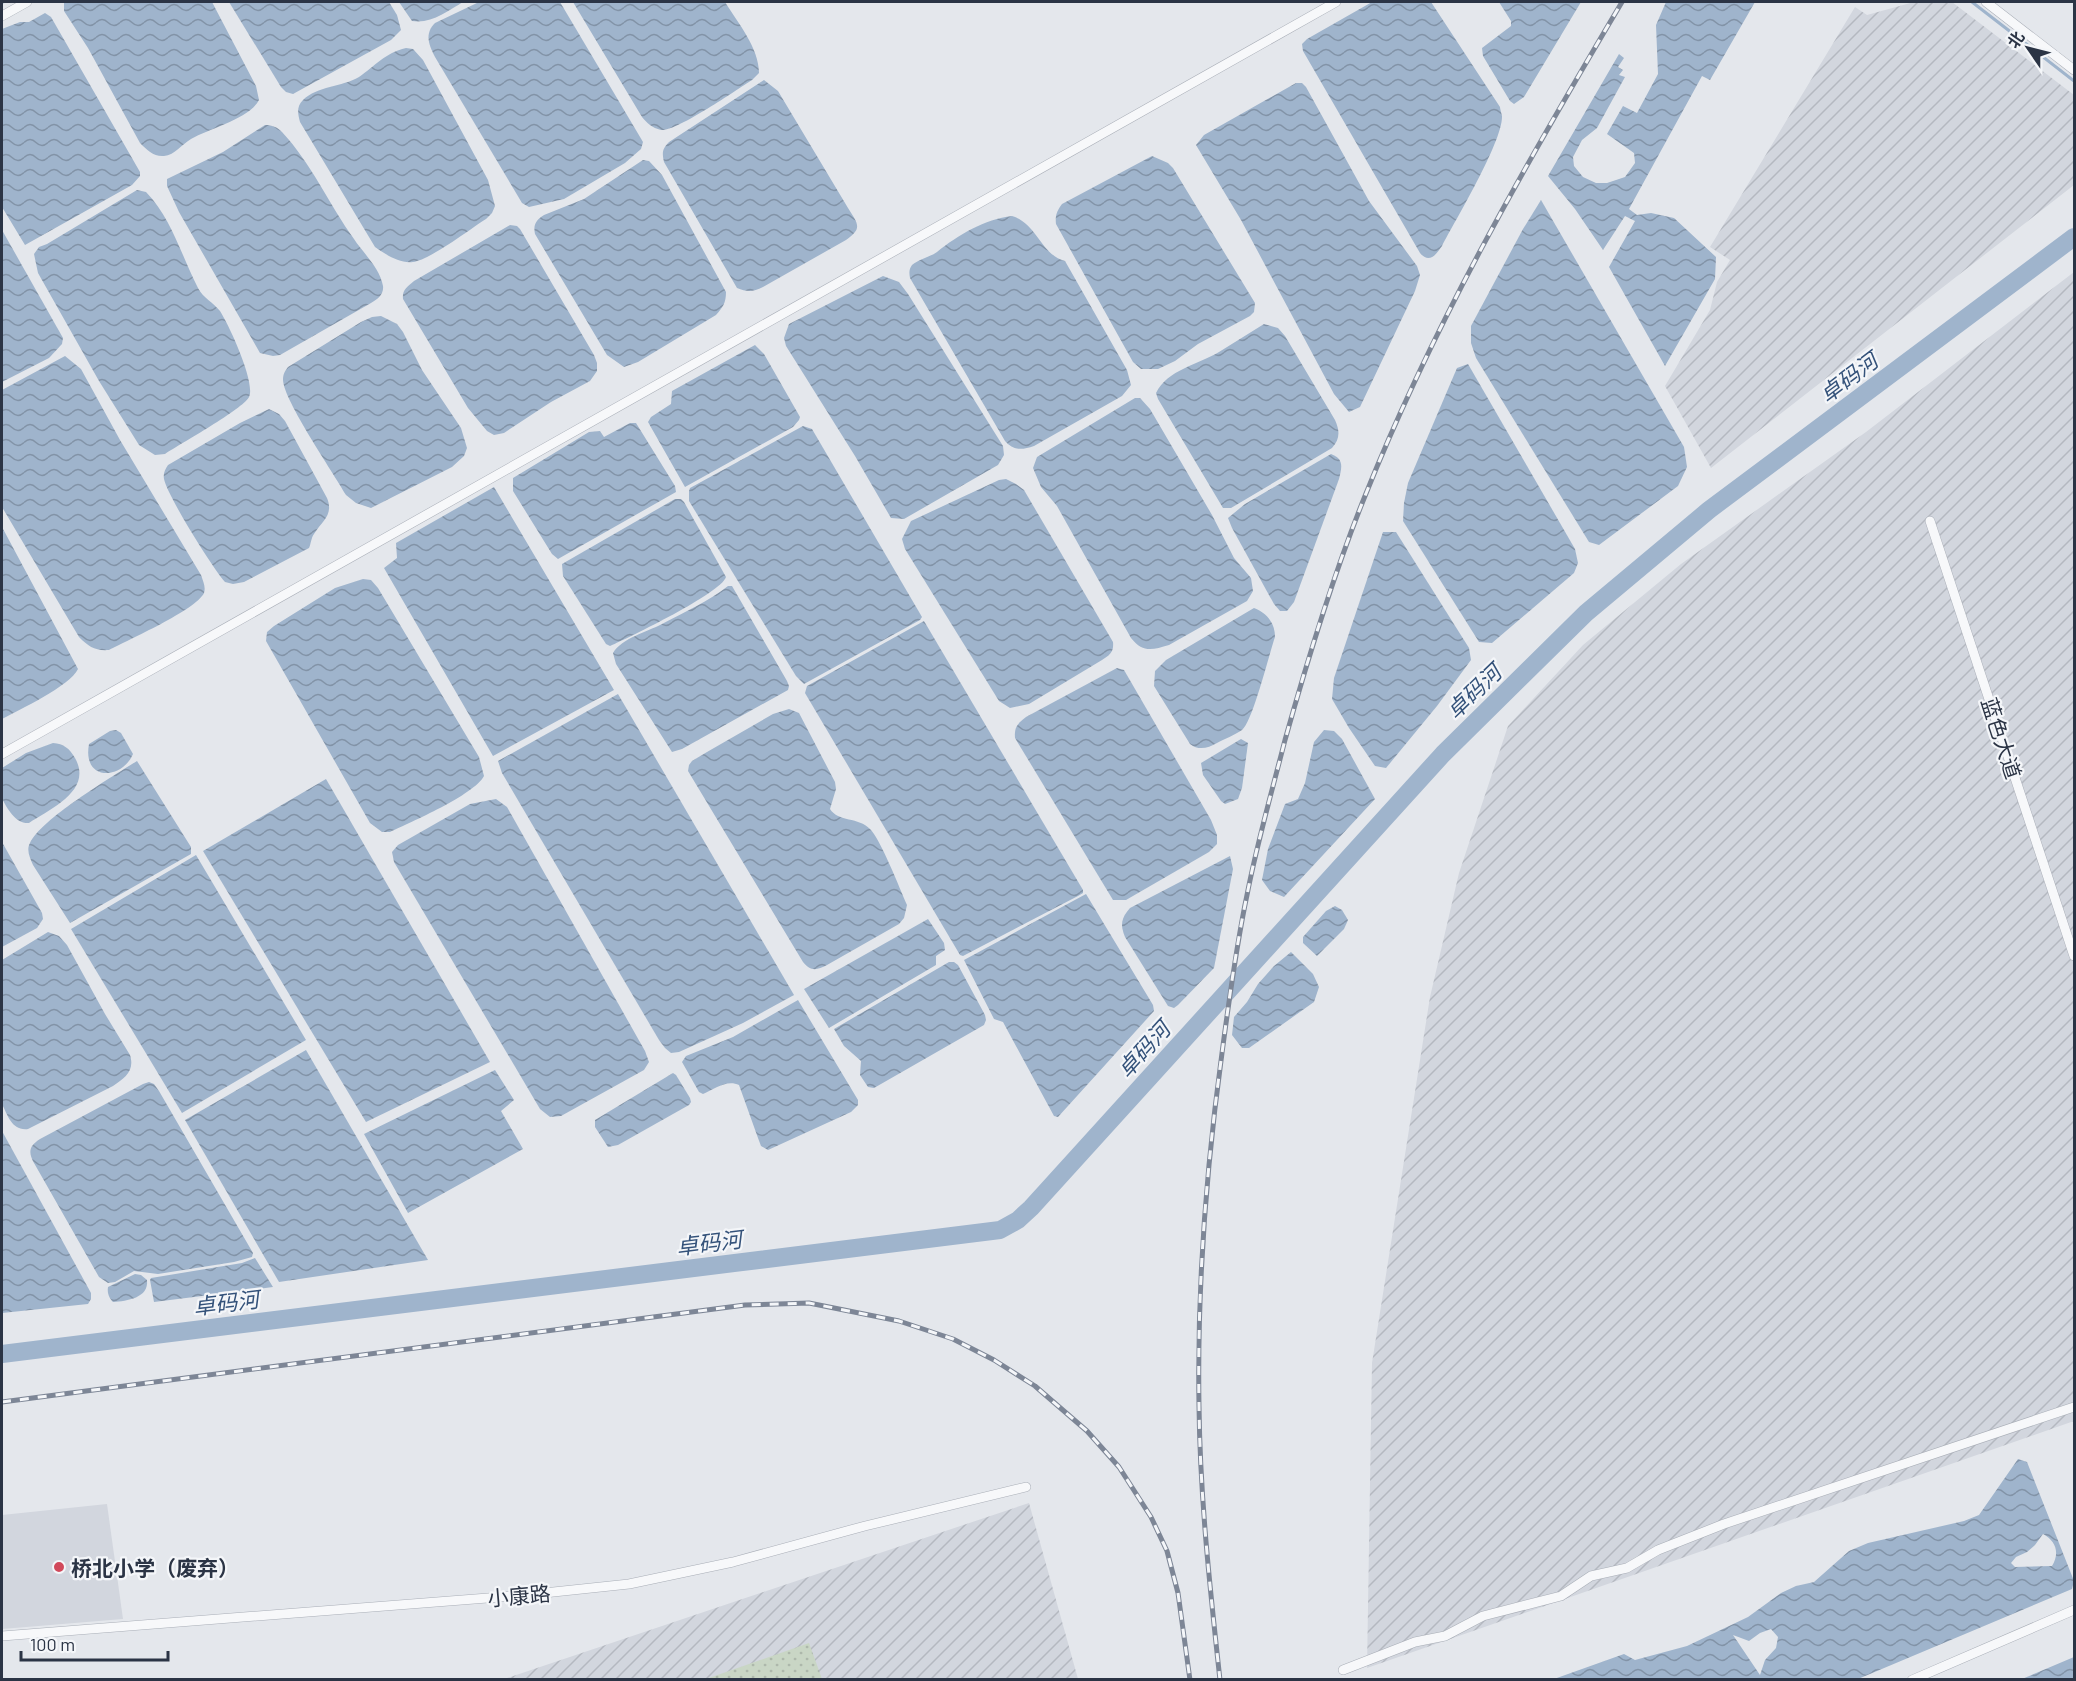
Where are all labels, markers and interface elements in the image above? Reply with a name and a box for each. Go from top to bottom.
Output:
north arrow [1998,18,2058,78]
text: 北 [2003,27,2028,51]
water label: 卓码河 [1814,344,1885,407]
water label: 卓码河 [1440,656,1509,723]
street label: 蓝色大道 [1977,694,2027,782]
water label: 卓码河 [1111,1013,1177,1082]
water label: 卓码河 [675,1225,747,1259]
water label: 卓码河 [192,1285,264,1319]
place label: 桥北小学（废弃） [71,1555,239,1580]
marker: 桥北小学（废弃） [52,1560,66,1574]
street label: 小康路 [487,1580,551,1610]
scale bar [21,1624,168,1662]
text: 100 m [30,1633,75,1655]

